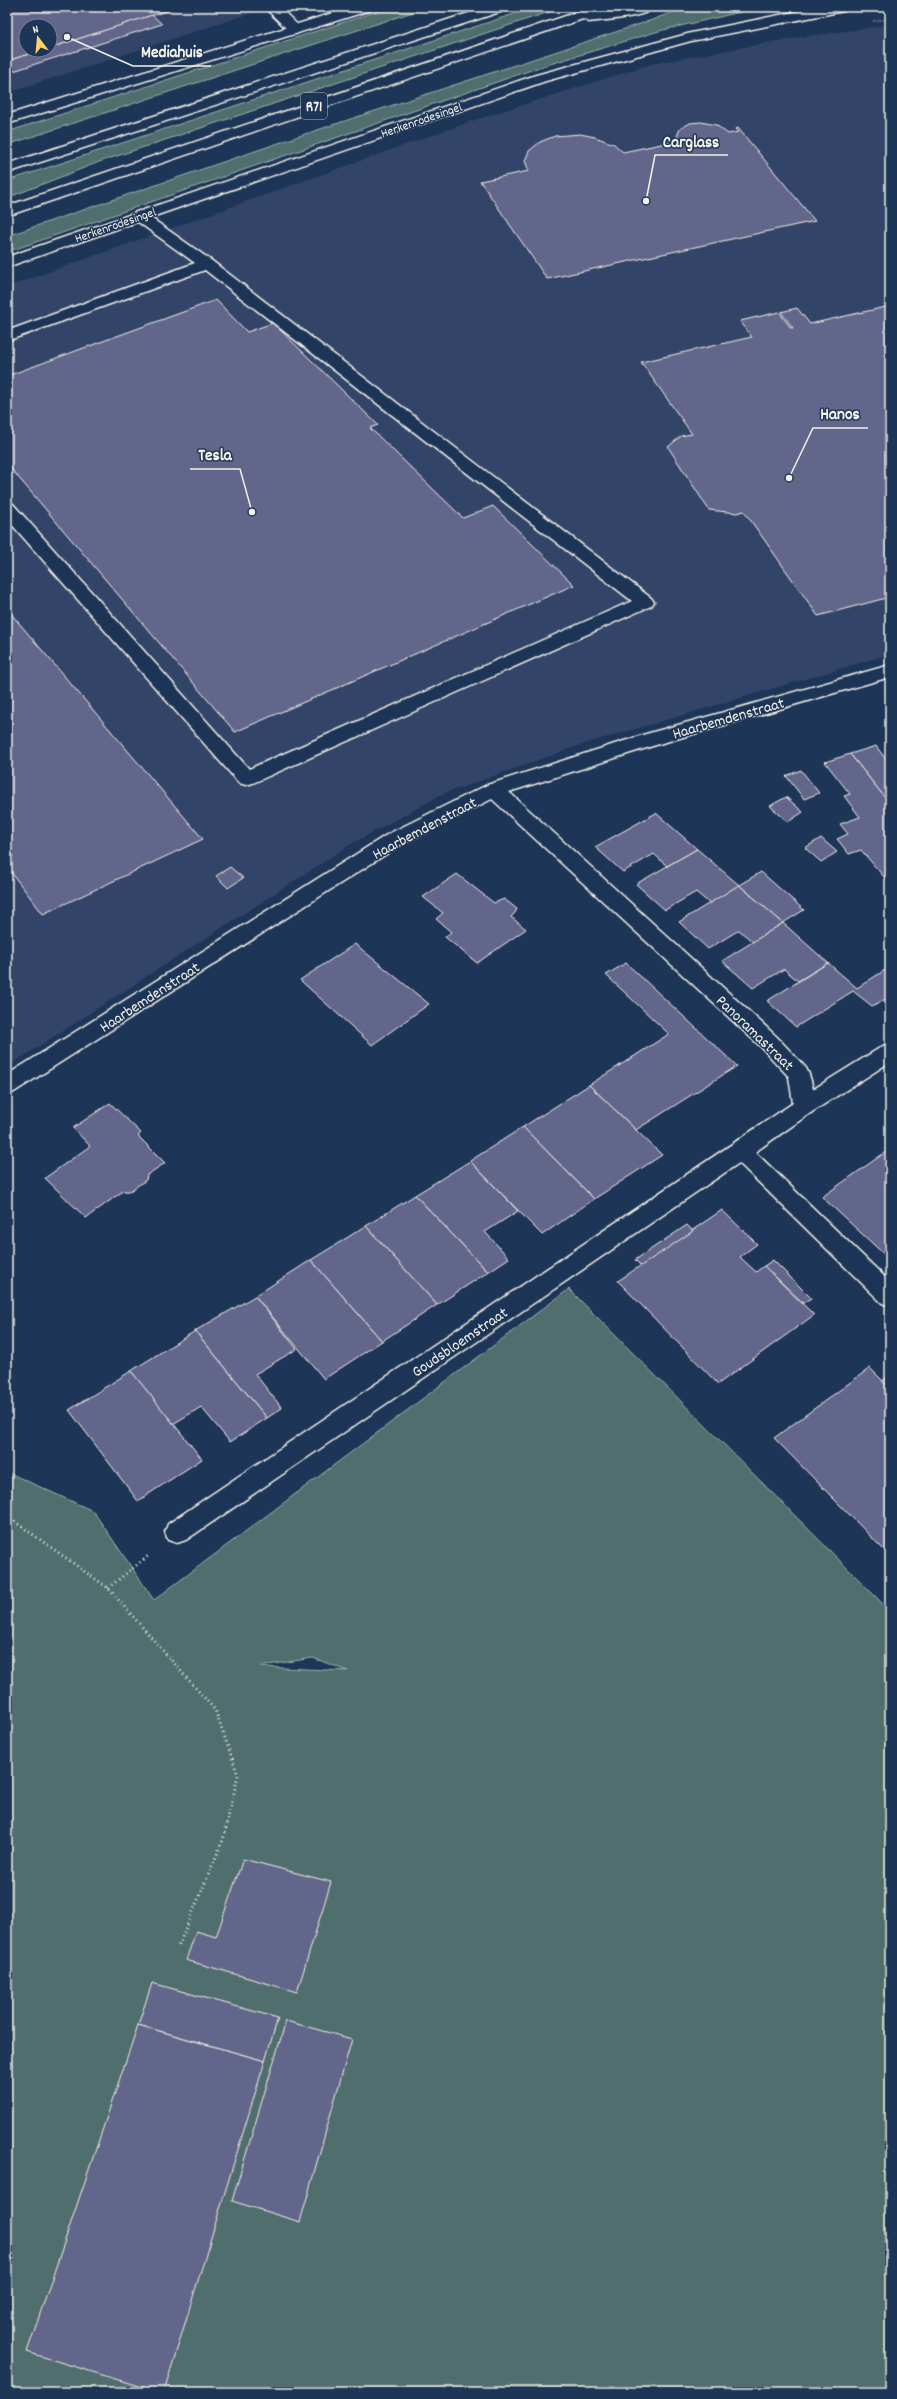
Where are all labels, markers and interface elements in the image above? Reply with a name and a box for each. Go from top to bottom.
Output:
north arrow [18,18,58,58]
text: N [31,22,41,39]
callout: Mediahuis [133,37,211,66]
text: Mediahuis [141,42,203,66]
road number: R71 [301,93,327,119]
street label: Herkenrodesingel [379,99,465,144]
callout: Carglass [655,126,728,155]
text: Carglass [663,132,719,156]
street label: Herkenrodesingel [73,204,159,249]
callout: Hanos [813,399,868,428]
text: Hanos [820,404,860,428]
callout: Tesla [190,440,240,469]
text: Tesla [198,445,233,469]
street label: Haarbemdenstraat [670,692,787,746]
street label: Haarbemdenstraat [369,792,482,866]
street label: Haarbemdenstraat [96,957,205,1039]
street label: Panoramastraat [710,991,799,1077]
street label: Goudsbloemstraat [408,1302,513,1384]

